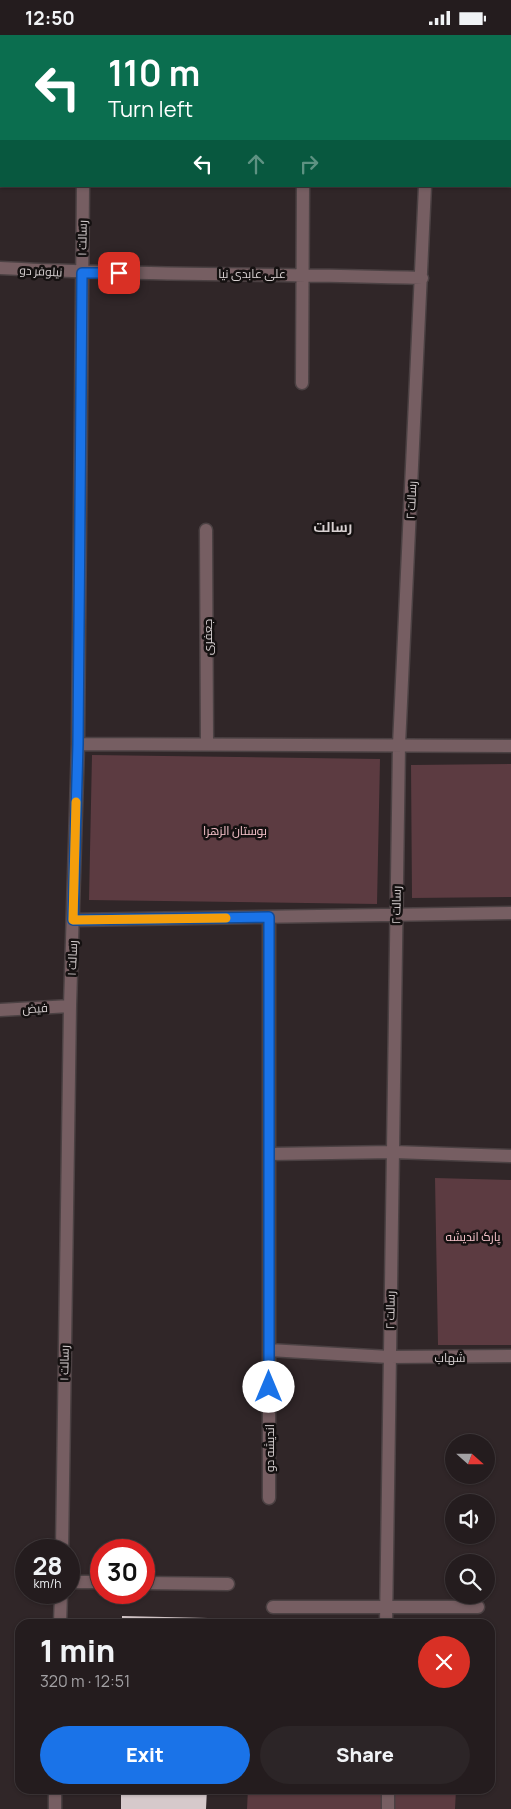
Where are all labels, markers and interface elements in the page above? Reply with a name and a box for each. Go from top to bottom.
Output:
text: 12:50 [25,5,75,31]
text: 110 m [108,49,200,97]
icon: left [25,55,90,120]
text: Turn left [108,94,193,124]
icon: left [189,150,217,178]
icon: ahead [242,150,270,178]
icon: right [295,150,323,178]
street label: رسالت ۱ [73,220,91,256]
pin [98,252,140,294]
icon: arrive [105,259,133,287]
street label: نیلوفر دو [19,261,63,281]
street label: علی عابدی نیا [218,265,286,282]
street label: رسالت ۲ [402,480,420,520]
district label: رسالت [314,517,352,536]
street label: جعفری [199,619,216,655]
park label: بوستان الزهرا [203,822,267,839]
street label: رسالت ۲ [387,886,405,924]
street label: رسالت ۱ [63,940,81,976]
street label: فیض [22,999,48,1017]
park label: پارک اندیشه [445,1228,501,1246]
street label: رسالت ۲ [381,1291,399,1329]
street label: رسالت ۱ [55,1345,73,1381]
street label: شهاب [435,1349,466,1366]
position arrow [242,1360,294,1412]
street label: اندیشه دو [261,1424,278,1472]
north arrow [445,1434,495,1484]
map controls [445,1434,495,1604]
button: sound [445,1494,495,1544]
speed limit sign: 30 [90,1539,155,1604]
text: 28 [32,1548,63,1583]
button: search [445,1554,495,1604]
text: km/h [34,1575,61,1592]
text: 1 min [40,1630,115,1671]
button: close [418,1636,470,1688]
text: 320 m · 12:51 [40,1670,130,1692]
button: Exit [40,1726,250,1784]
button: Share [260,1726,470,1784]

